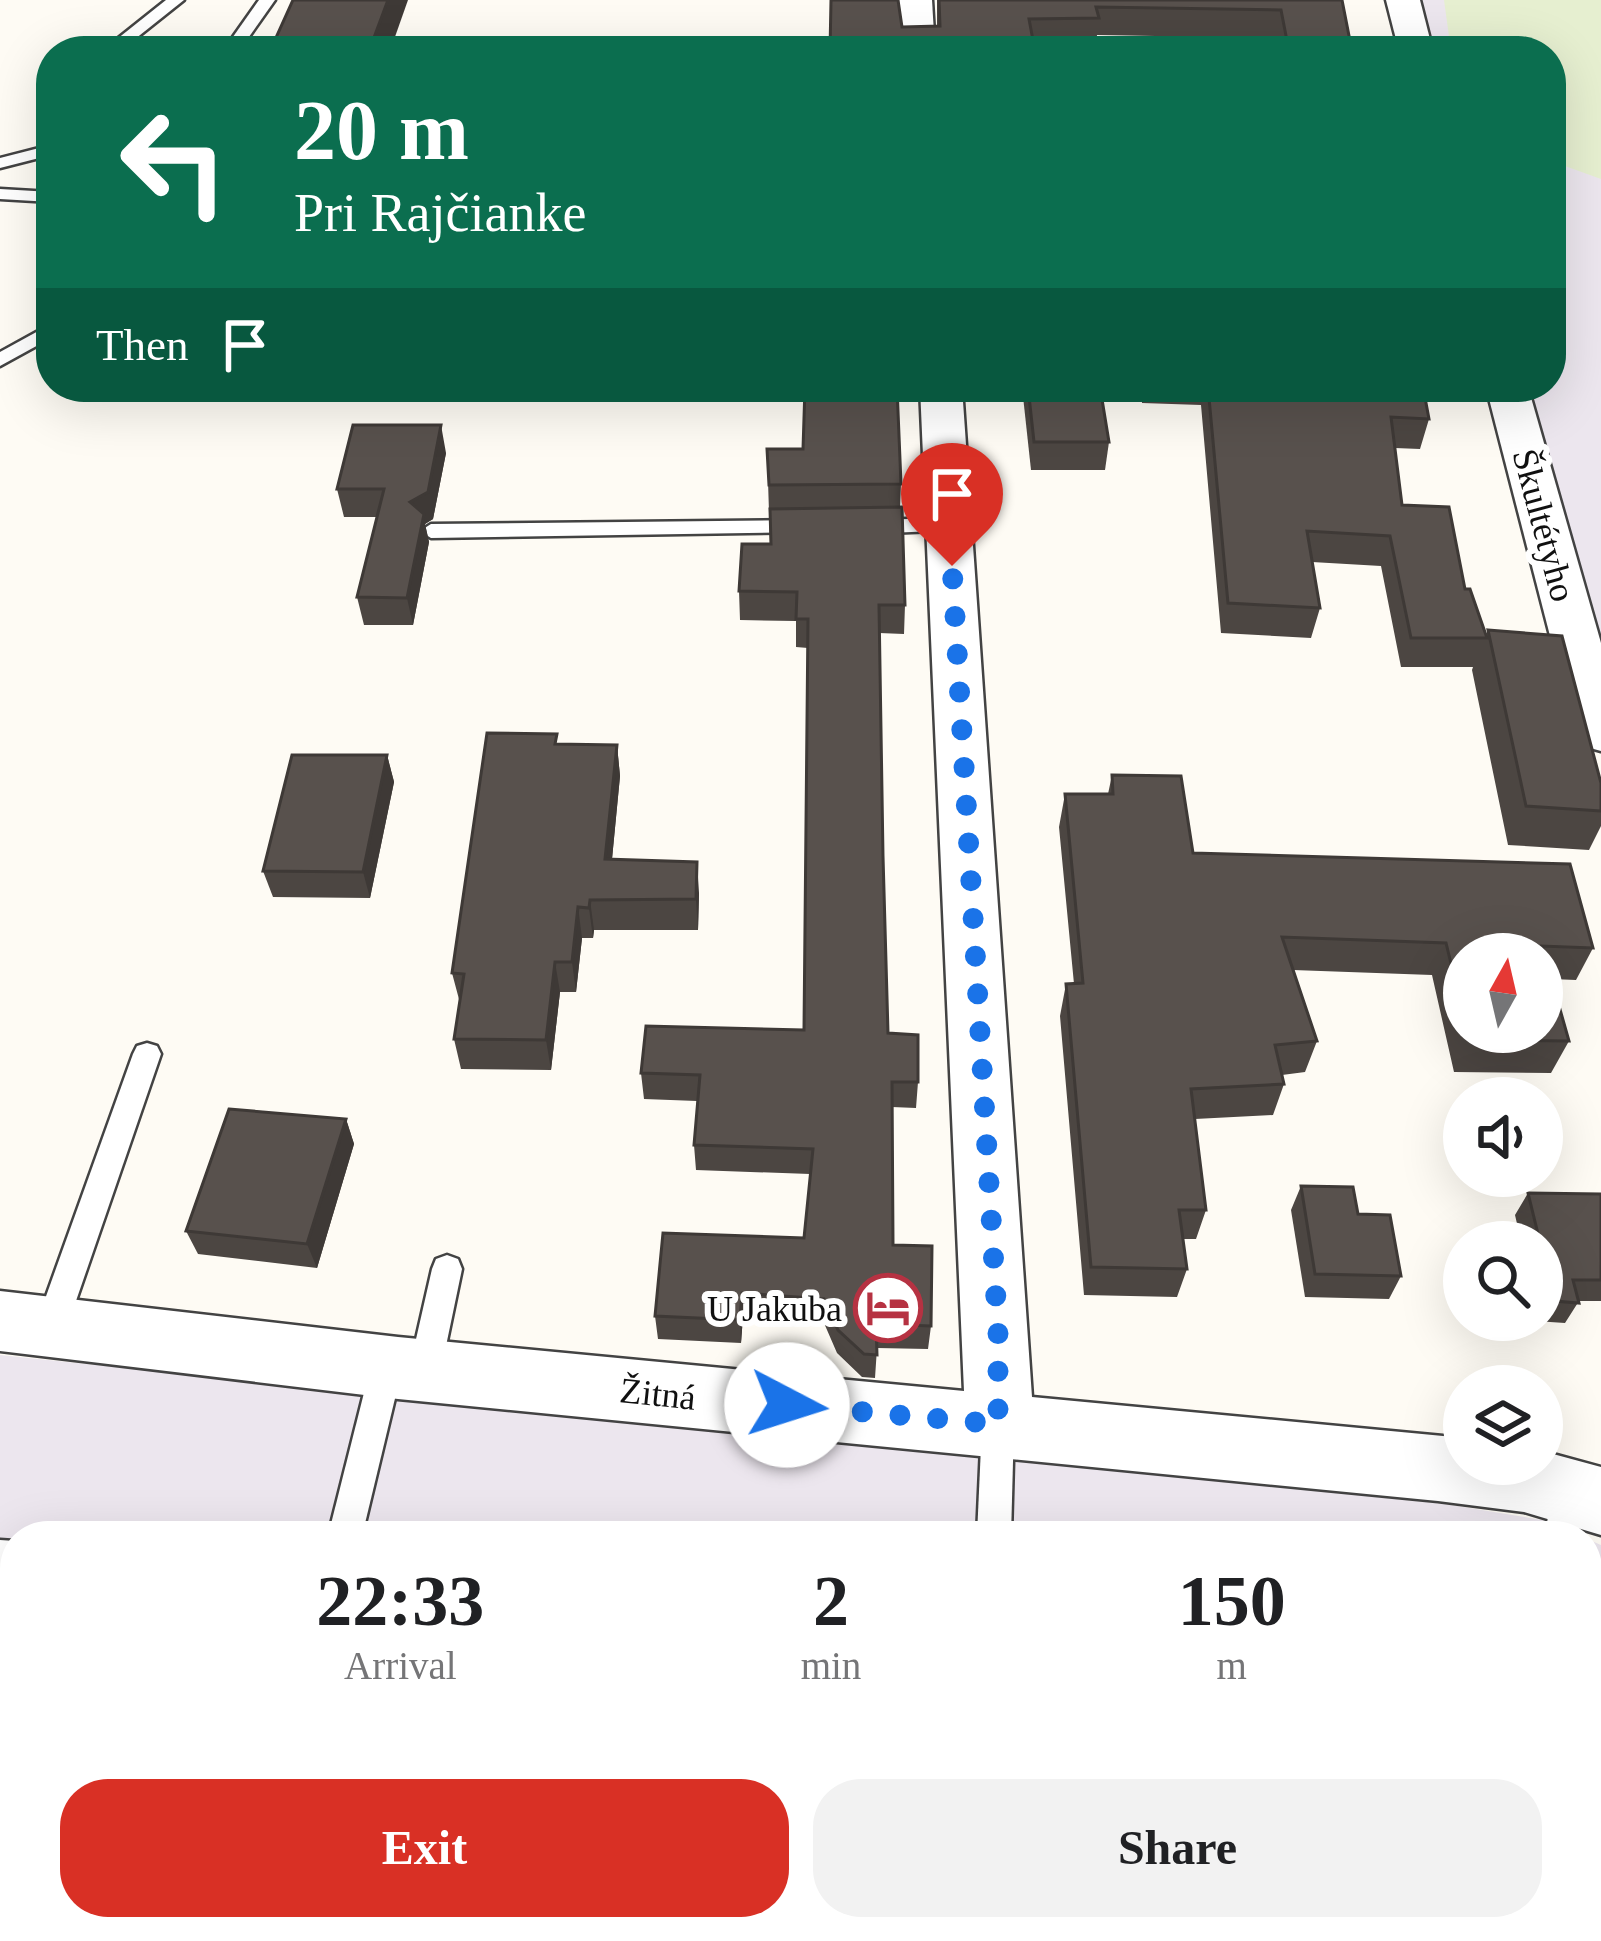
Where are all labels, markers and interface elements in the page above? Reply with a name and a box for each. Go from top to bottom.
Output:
icon: left [96,84,252,240]
text: 20 m [294,84,469,177]
text: Pri Rajčianke [294,183,586,243]
icon: arrive [212,312,278,378]
text: Then [96,320,188,370]
pin [901,443,1003,566]
street label: Škultétyho [1505,445,1584,606]
icon: arrive [919,461,985,527]
north arrow [1443,933,1563,1053]
map controls [1443,933,1563,1485]
button: sound [1443,1077,1563,1197]
button: search [1443,1221,1563,1341]
hotel icon: U Jakuba [853,1273,923,1343]
place label: U Jakuba [707,1289,842,1329]
position arrow [724,1342,850,1468]
button: layers [1443,1365,1563,1485]
street label: Žitná [618,1370,698,1418]
text: 22:33 [316,1561,484,1641]
text: 2 [813,1561,849,1641]
text: 150 [1178,1561,1286,1641]
text: Arrival [344,1644,457,1687]
text: min [801,1644,861,1687]
text: m [1216,1644,1247,1687]
button: Exit [60,1779,789,1917]
button: Share [813,1779,1542,1917]

